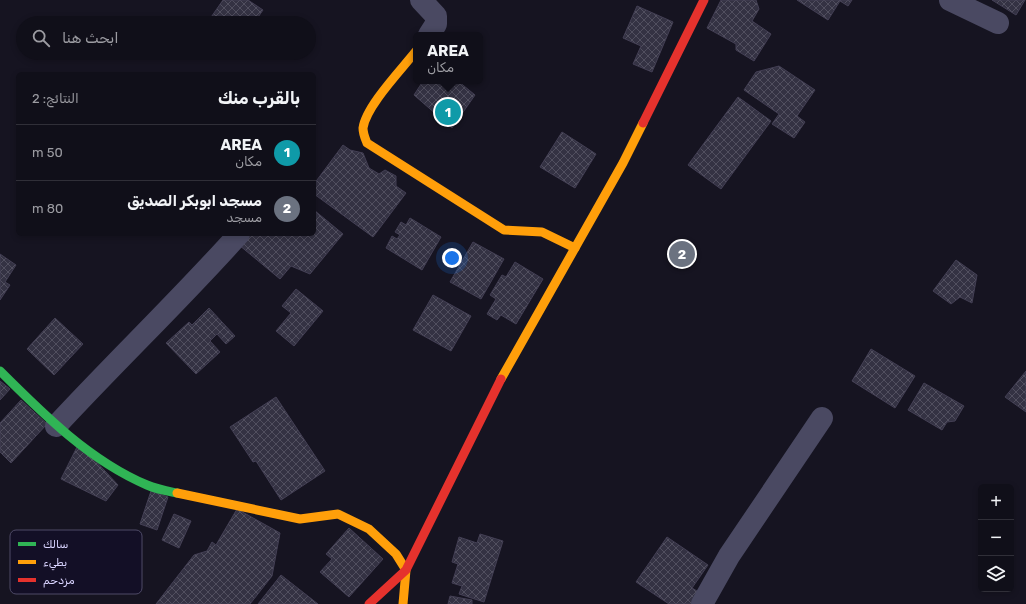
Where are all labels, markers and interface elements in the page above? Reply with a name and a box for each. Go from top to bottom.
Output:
search box [16,16,316,60]
icon: search [30,27,52,49]
text: ابحث هنا [62,29,119,47]
popup [413,32,483,84]
text: AREA [427,42,469,60]
text: مكان [427,60,454,75]
text: بالقرب منك [218,88,300,108]
text: النتائج: 2 [32,91,79,106]
pin: 1 [435,97,461,127]
text: AREA [221,136,262,154]
text: 50 m [32,145,63,160]
text: 1 [284,145,290,160]
text: مكان [235,154,262,169]
text: مسجد ابوبكر الصديق [127,192,262,210]
text: 80 m [32,201,63,216]
text: 2 [283,201,291,216]
text: مسجد [226,210,262,225]
pin: 2 [669,239,695,269]
your location [442,248,462,268]
map controls [978,484,1014,592]
button: + [978,484,1014,520]
button: − [978,520,1014,556]
legend [10,530,142,594]
text: سالك [43,538,68,551]
text: بطيء [43,556,67,571]
button: layers [978,556,1014,592]
text: مزدحم [43,574,75,588]

